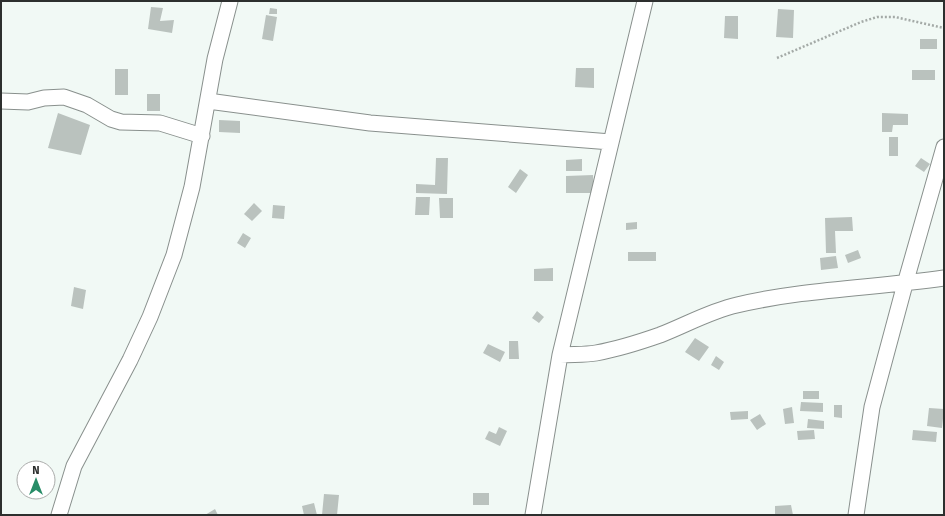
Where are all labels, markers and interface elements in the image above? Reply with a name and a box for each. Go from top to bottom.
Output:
north arrow [16,460,56,500]
text: N [32,464,40,477]

